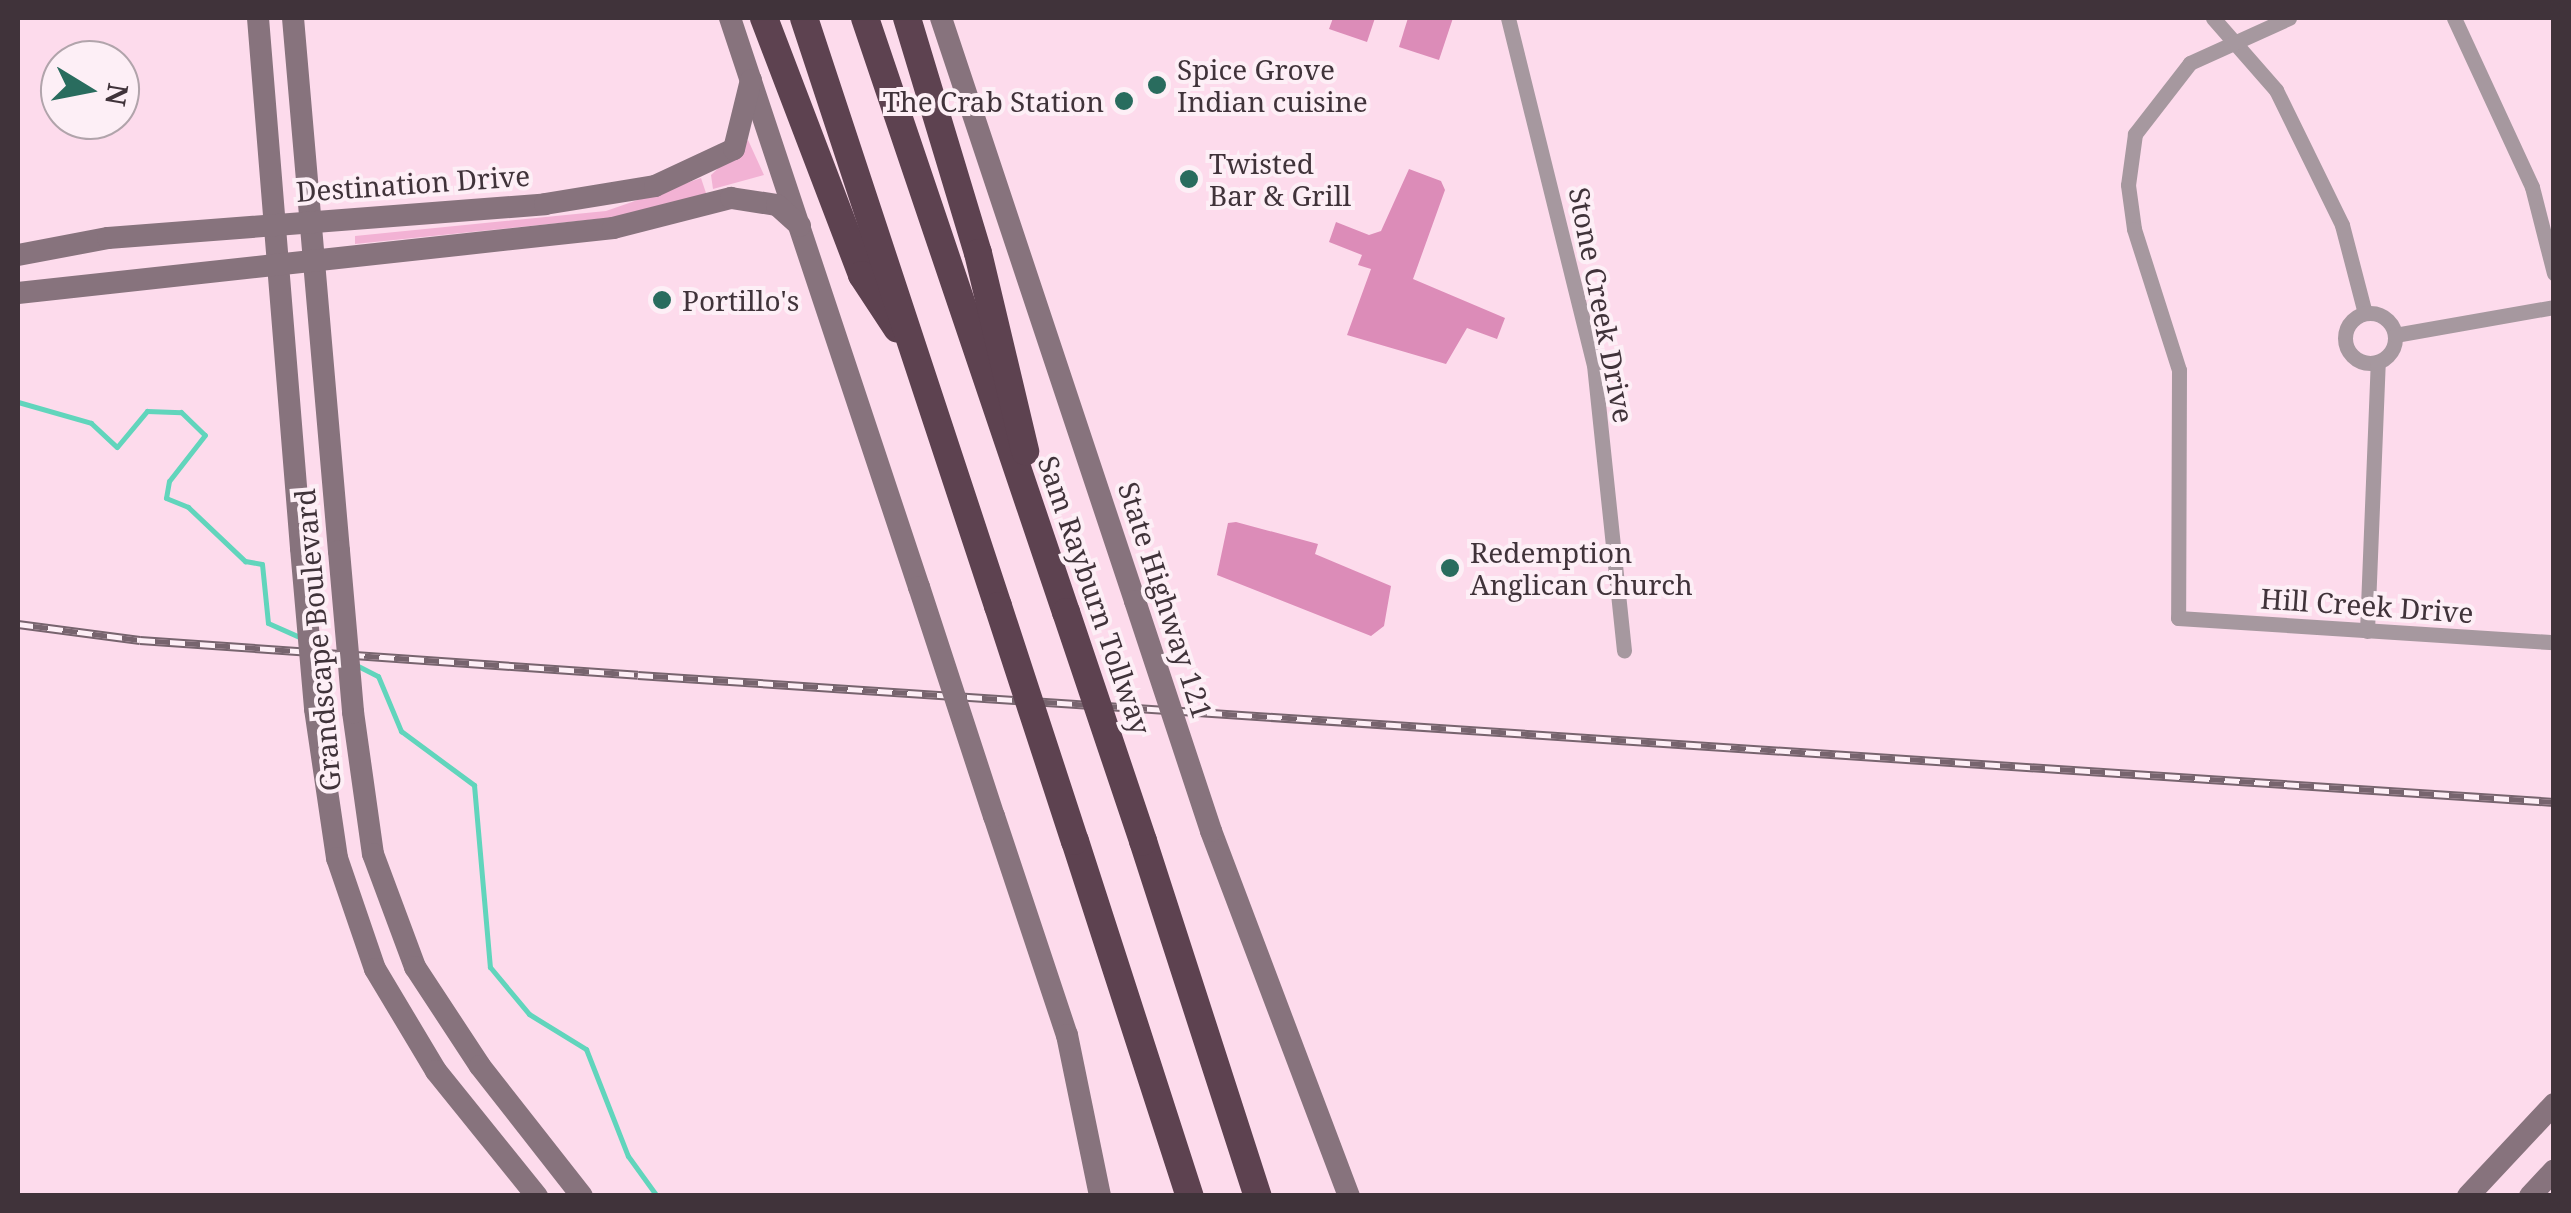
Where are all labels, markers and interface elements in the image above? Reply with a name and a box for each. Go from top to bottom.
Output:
north arrow [40,40,140,140]
place label: Spice Grove Indian cuisine [1177,52,1368,118]
marker: Spice Grove Indian cuisine [1146,74,1168,96]
text: N [97,81,138,109]
place label: The Crab Station [883,84,1104,118]
marker: The Crab Station [1113,90,1135,112]
place label: Twisted Bar & Grill [1209,146,1351,212]
street label: Destination Drive [295,158,531,208]
marker: Twisted Bar & Grill [1178,168,1200,190]
street label: Stone Creek Drive [1563,184,1641,426]
place label: Portillo's [682,283,799,317]
marker: Portillo's [651,289,673,311]
street label: Sam Rayburn Tollway [1032,451,1158,739]
street label: State Highway 121 [1112,478,1220,722]
street label: Grandscape Boulevard [287,487,347,793]
place label: Redemption Anglican Church [1470,535,1693,601]
marker: Redemption Anglican Church [1439,557,1461,579]
street label: Hill Creek Drive [2259,581,2475,629]

